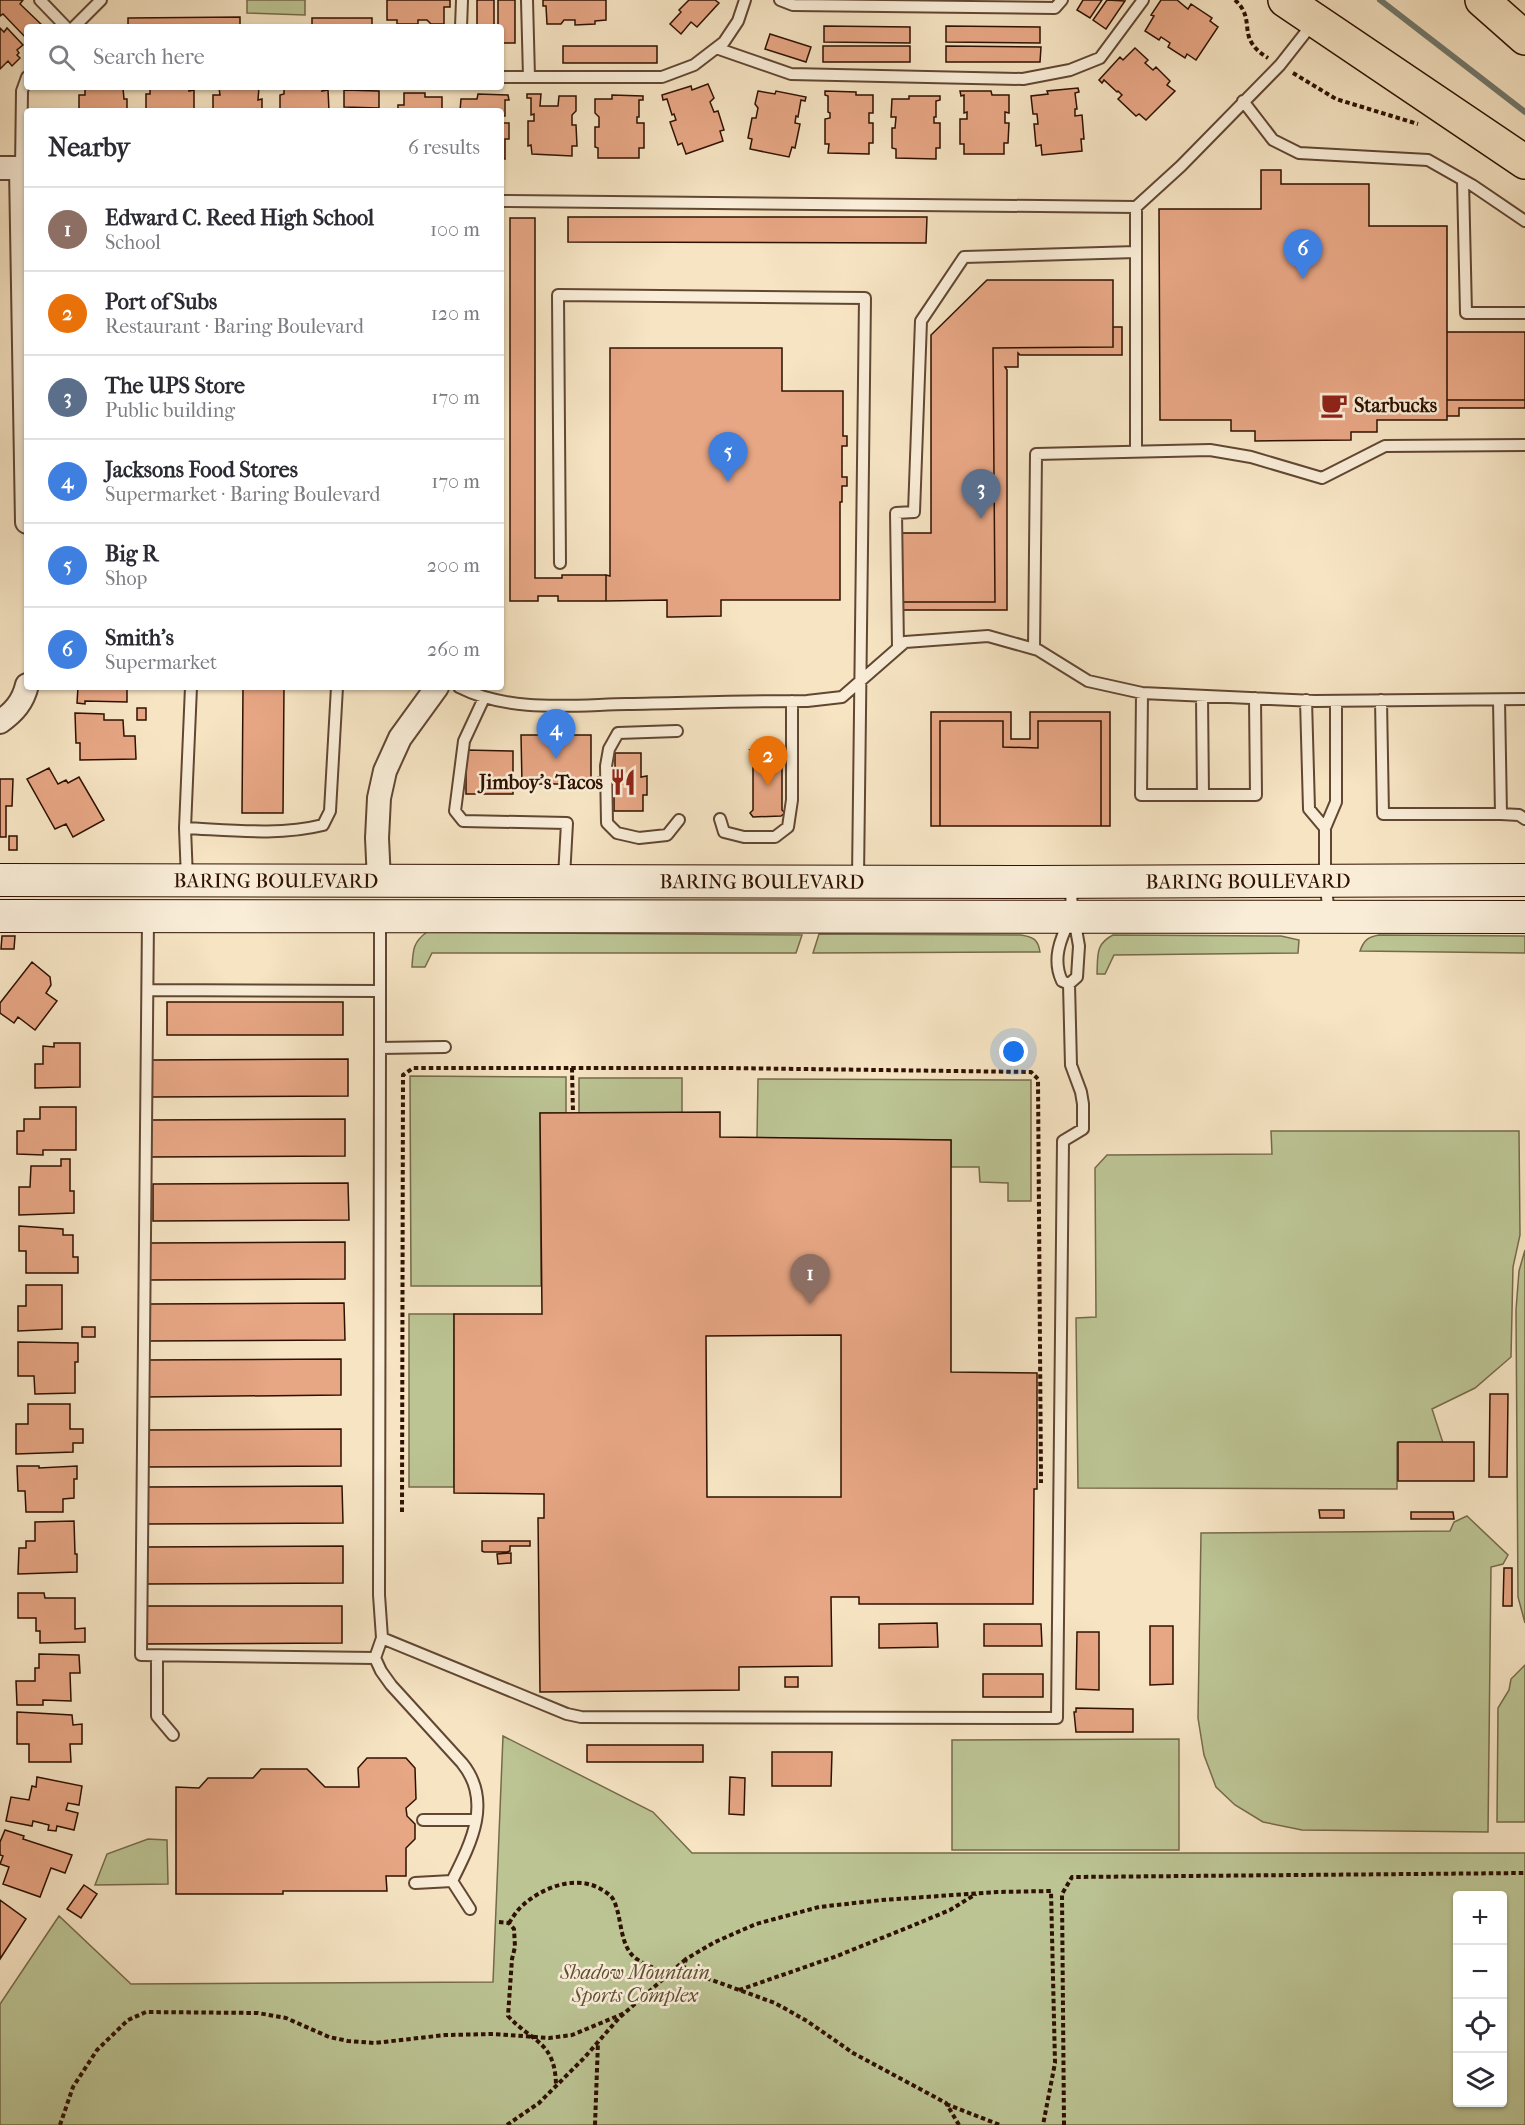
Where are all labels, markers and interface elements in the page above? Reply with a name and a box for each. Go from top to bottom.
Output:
search box [24,24,504,90]
icon: search [45,41,78,74]
text: Search here [93,44,205,70]
text: Nearby [48,132,130,163]
text: 6 results [408,136,480,159]
text: Edward C. Reed High School [105,205,374,231]
text: 1 [64,218,71,241]
text: 100 m [430,218,480,241]
pin: 6 [1284,230,1322,279]
text: School [105,231,161,254]
text: Port of Subs [105,289,217,315]
text: 2 [62,302,73,325]
text: 120 m [431,302,480,325]
text: Restaurant · Baring Boulevard [105,315,364,338]
text: The UPS Store [105,373,245,399]
text: 3 [63,386,72,409]
text: 170 m [431,386,480,409]
cafe icon: Starbucks [1319,390,1349,420]
place label: Starbucks [1354,394,1438,417]
text: Public building [105,399,235,422]
pin: 5 [708,432,748,482]
text: Jacksons Food Stores [105,457,298,483]
text: 4 [62,470,73,493]
text: 170 m [431,470,480,493]
pin: 3 [962,470,1000,519]
text: Supermarket · Baring Boulevard [105,483,381,506]
text: Big R [105,541,158,567]
text: 5 [63,554,72,577]
text: 200 m [427,554,480,577]
text: Shop [105,567,147,590]
text: Smith's [105,625,174,651]
text: 6 [62,638,73,661]
text: 260 m [427,638,480,661]
text: Supermarket [105,651,217,674]
pin: 4 [536,710,576,759]
pin: 2 [748,736,788,786]
restaurant icon: Jimboy's Tacos [608,767,638,797]
place label: Jimboy's Tacos [477,771,604,794]
street label: BARING BOULEVARD [174,869,378,893]
street label: BARING BOULEVARD [660,870,864,894]
street label: BARING BOULEVARD [1146,870,1350,894]
your location [999,1037,1028,1066]
pin: 1 [790,1254,830,1304]
map controls [1453,1891,1507,2107]
button: + [1453,1891,1507,1945]
button: − [1453,1945,1507,1999]
park label: Shadow Mountain Sports Complex [559,1961,710,2007]
button: locate [1453,1999,1507,2053]
button: layers [1453,2053,1507,2107]

